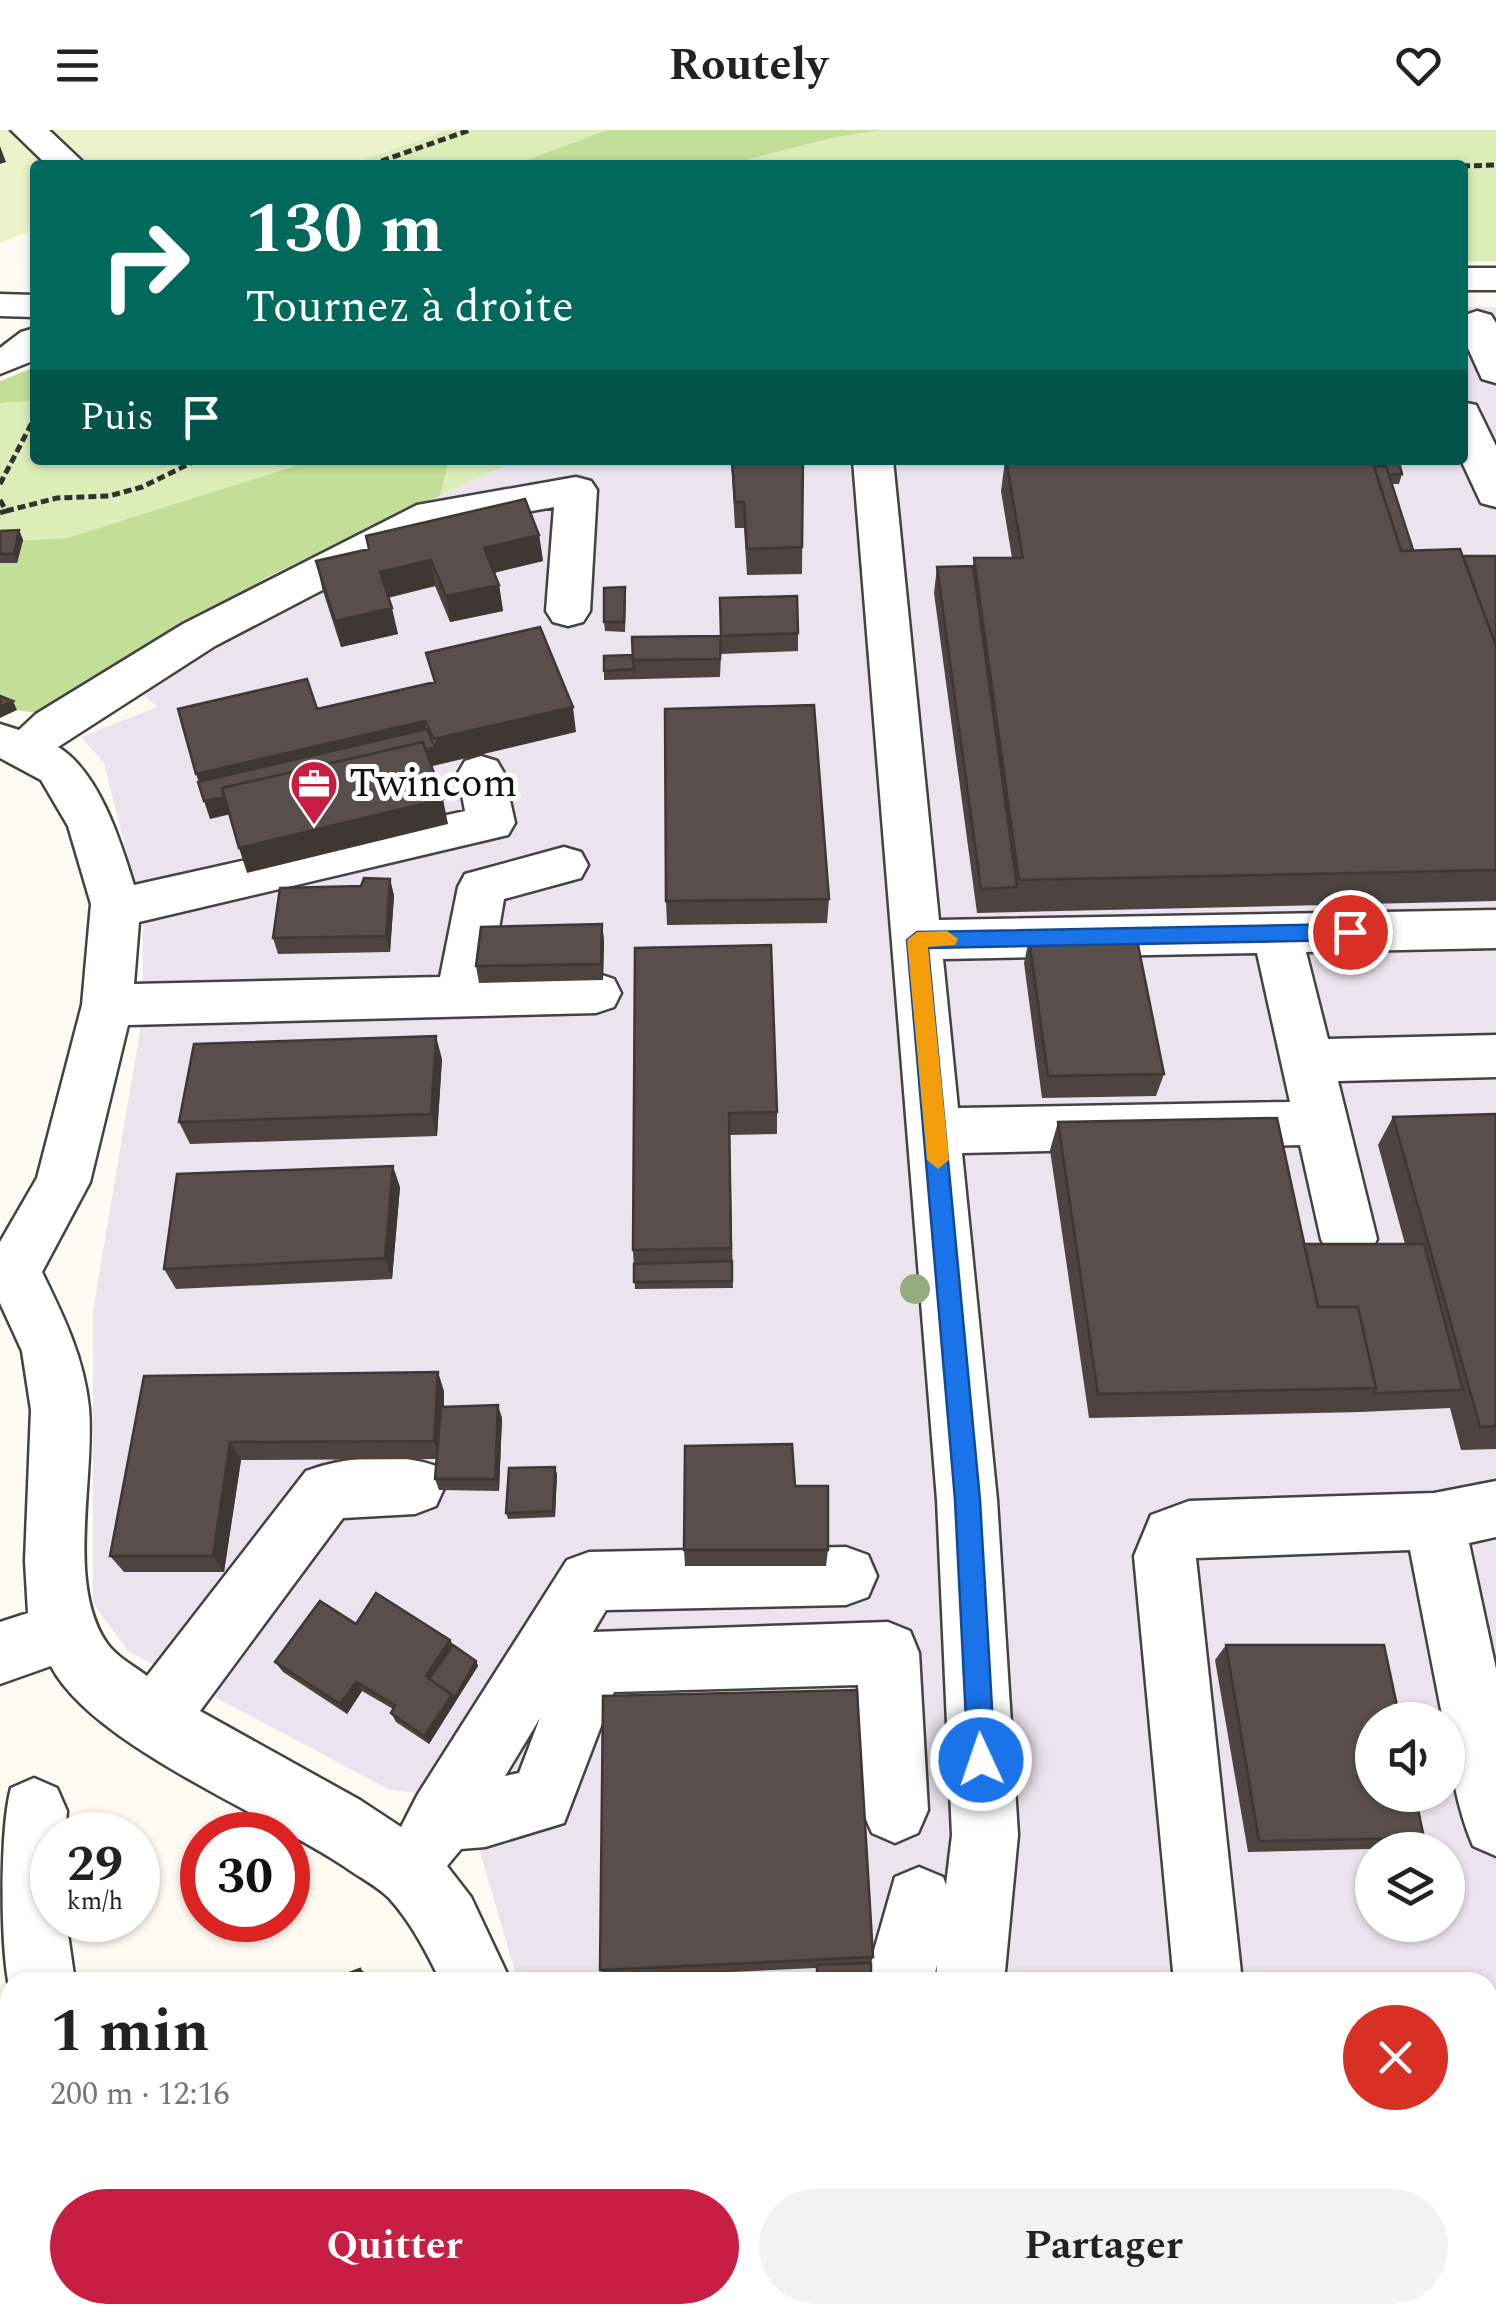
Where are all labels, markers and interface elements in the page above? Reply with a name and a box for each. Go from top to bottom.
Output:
text: Routely [668,31,828,100]
icon: menu [50,38,105,93]
icon: heart [1391,38,1446,93]
text: 130 m [245,177,443,283]
icon: right [80,200,210,330]
text: Tournez à droite [245,273,574,342]
text: Puis [80,389,154,447]
icon: arrive [174,390,229,445]
place label: Twincom [349,754,517,815]
office icon: Twincom [288,758,340,826]
pin [1308,890,1393,975]
icon: arrive [1323,905,1378,960]
map controls [1355,1702,1465,1942]
button: sound [1355,1702,1465,1812]
position arrow [929,1708,1033,1812]
speed limit sign: 30 [180,1812,310,1942]
text: 29 [67,1827,123,1903]
button: layers [1355,1832,1465,1942]
text: km/h [67,1883,123,1921]
text: 1 min [50,1986,210,2078]
button: close [1343,2005,1448,2110]
text: 200 m · 12:16 [50,2070,230,2119]
button: Quitter [50,2189,739,2304]
button: Partager [759,2189,1448,2304]

